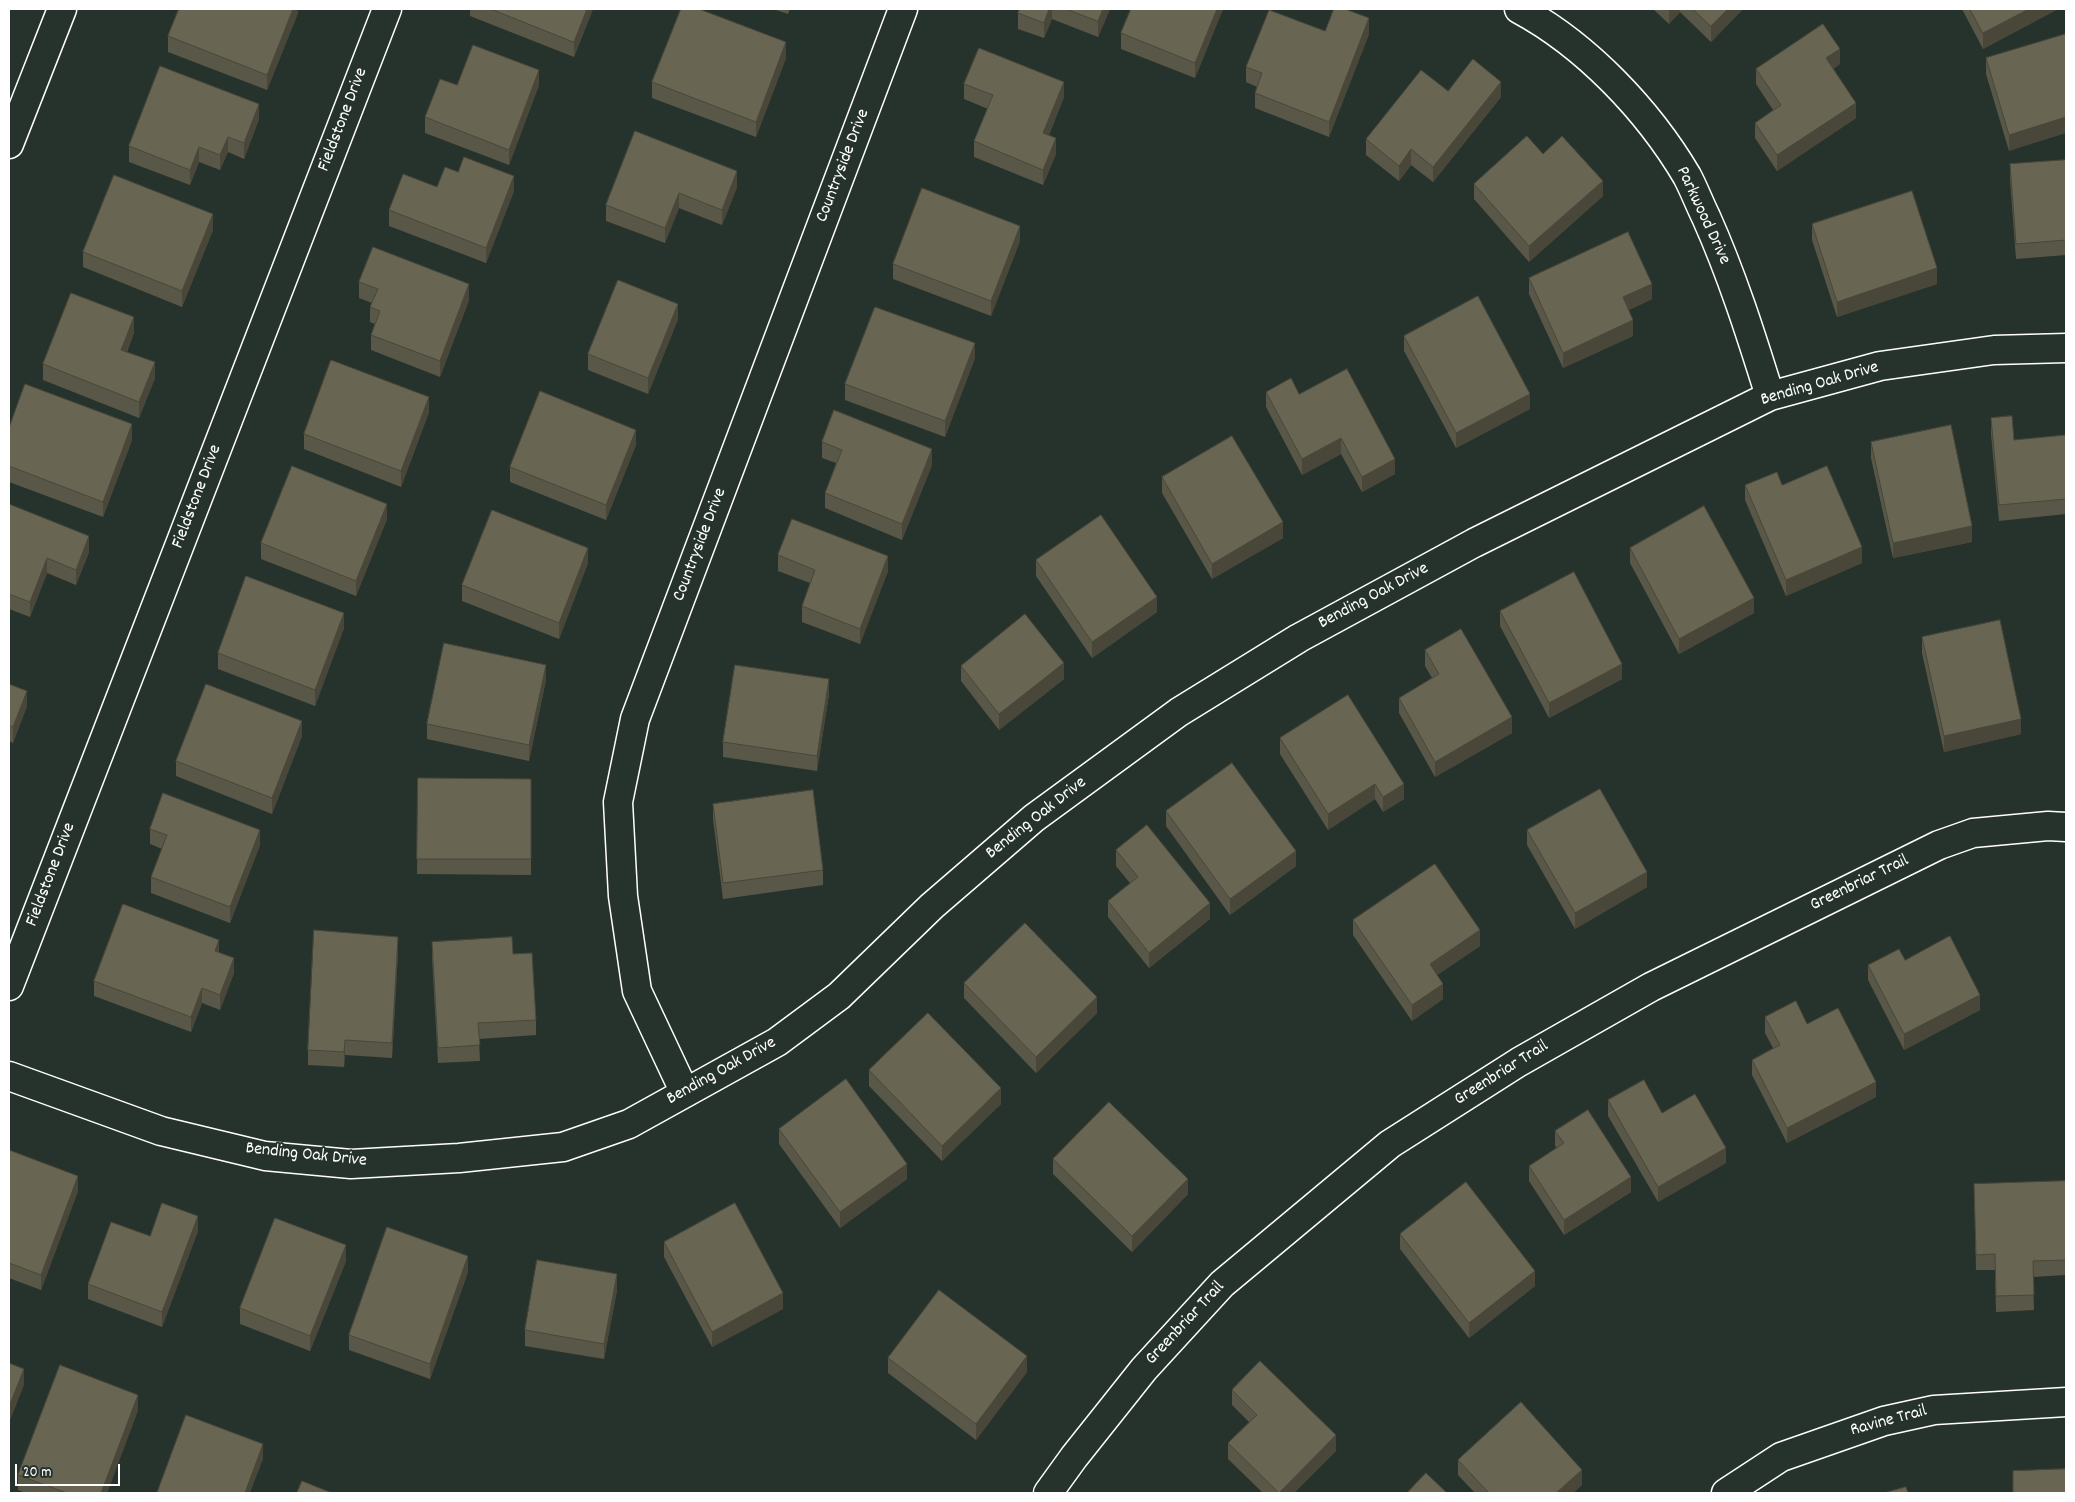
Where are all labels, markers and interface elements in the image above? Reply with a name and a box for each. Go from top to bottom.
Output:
street label: Fieldstone Drive [314,65,374,175]
street label: Countryside Drive [812,106,876,226]
street label: Parkwood Drive [1670,164,1734,268]
street label: Bending Oak Drive [1758,358,1882,412]
street label: Fieldstone Drive [168,442,228,552]
street label: Countryside Drive [669,485,733,605]
street label: Bending Oak Drive [1315,559,1433,635]
street label: Bending Oak Drive [982,773,1092,865]
street label: Fieldstone Drive [22,820,82,930]
street label: Greenbriar Trail [1807,851,1913,917]
street label: Bending Oak Drive [664,1033,780,1111]
street label: Greenbriar Trail [1451,1037,1553,1111]
street label: Bending Oak Drive [244,1139,368,1173]
street label: Greenbriar Trail [1142,1278,1230,1370]
street label: Ravine Trail [1848,1401,1930,1443]
scale bar [18,1454,122,1486]
text: 20 m [23,1462,51,1484]

